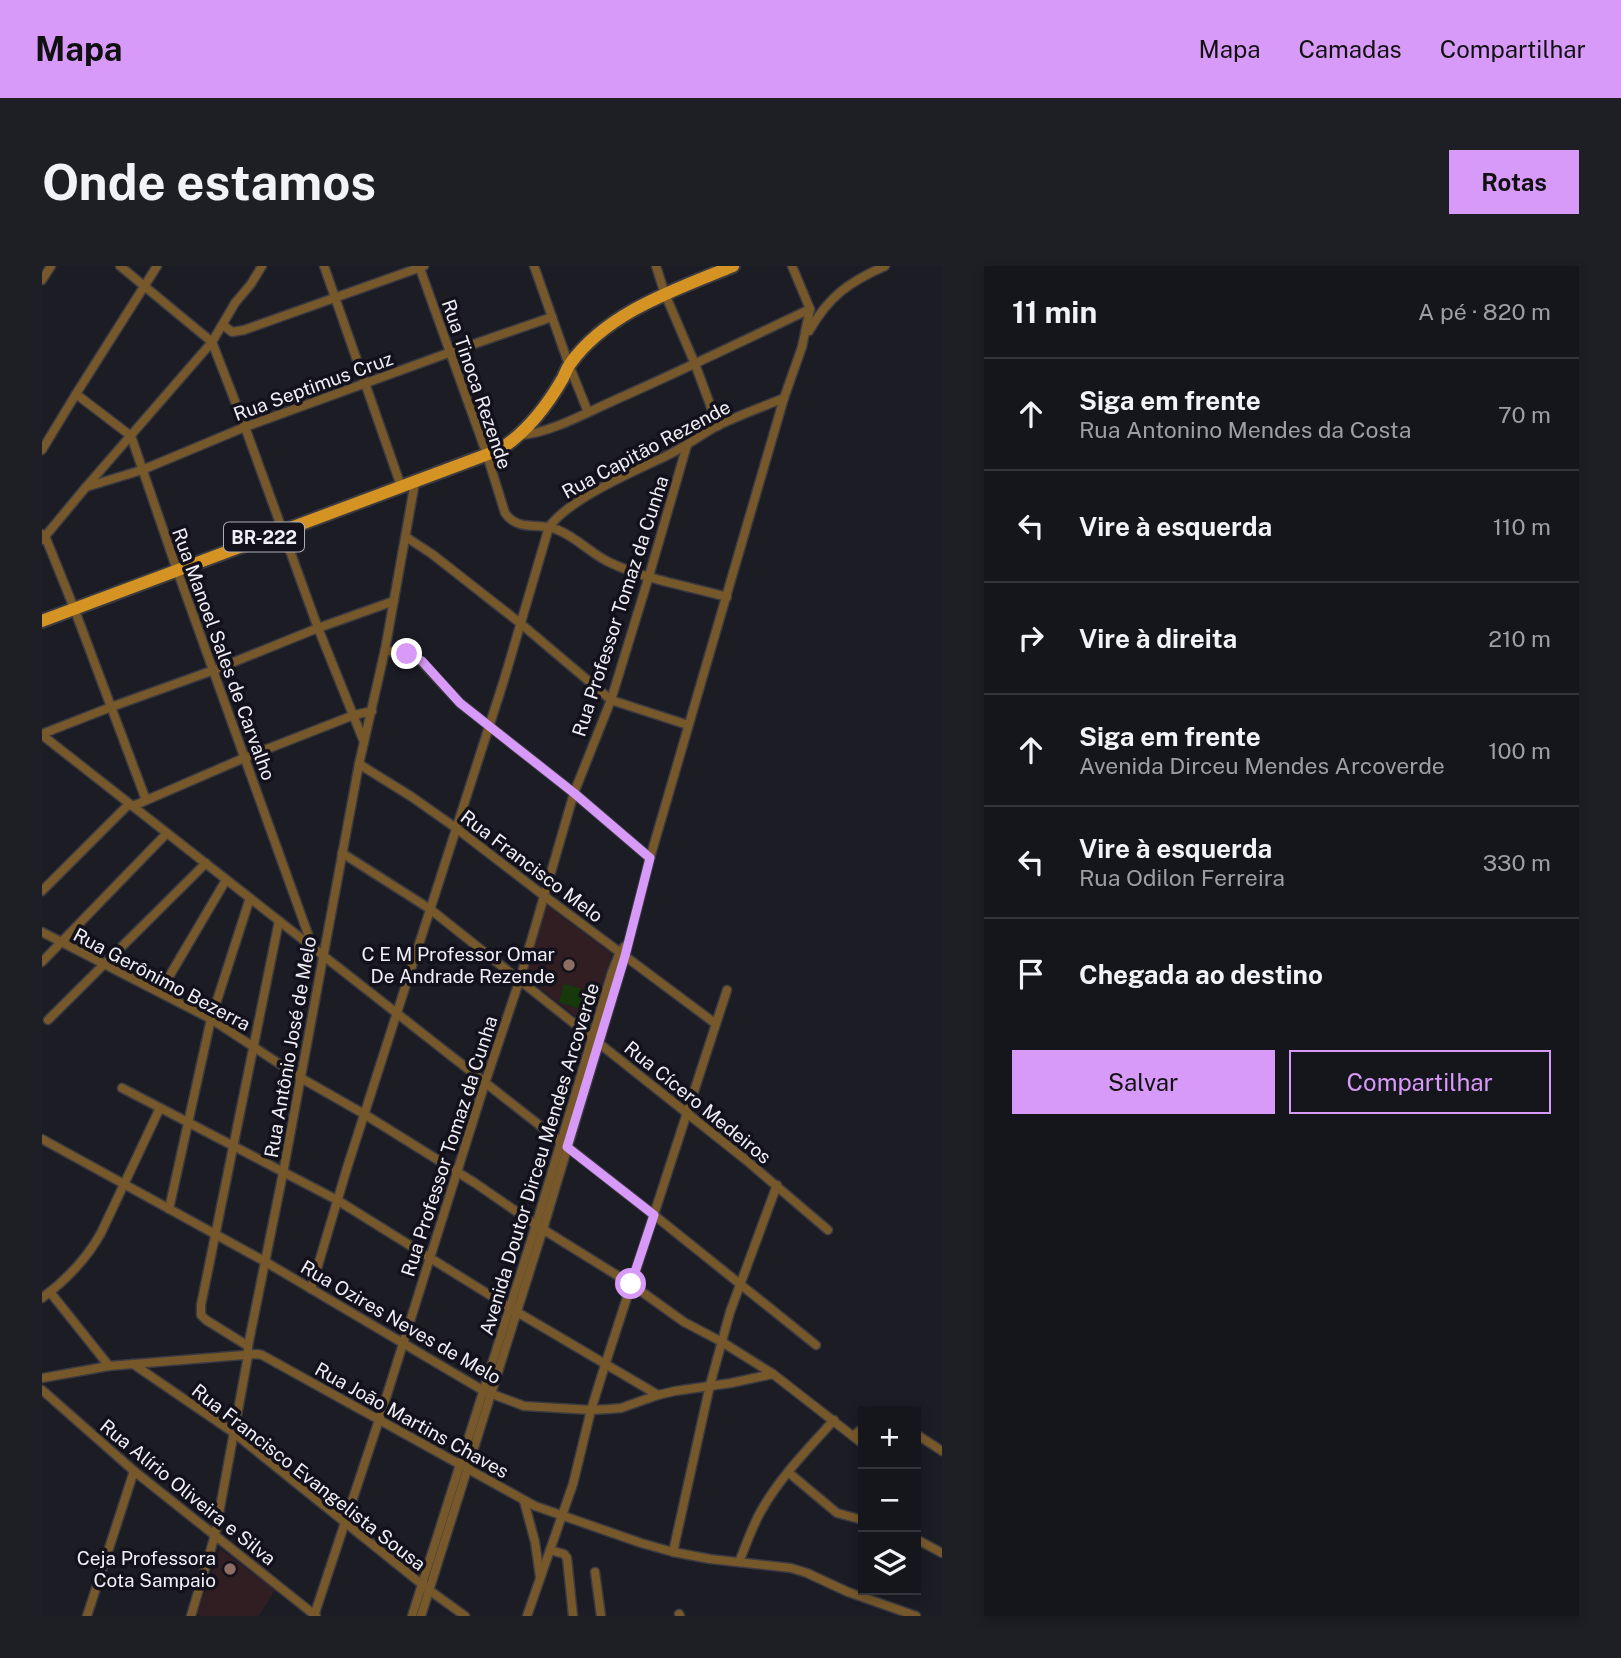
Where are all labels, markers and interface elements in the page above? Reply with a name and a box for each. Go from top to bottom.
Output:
text: Mapa [35,30,123,68]
text: Mapa [1199,35,1260,63]
text: Camadas [1298,35,1402,63]
text: Compartilhar [1440,35,1586,63]
button: Rotas [1449,150,1579,214]
text: Onde estamos [42,153,376,211]
text: 11 min [1012,294,1097,330]
street label: Rua Tinoca Rezende [438,296,516,472]
text: A pé · 820 m [1418,298,1551,325]
street label: Rua Septimus Cruz [230,347,396,425]
text: Siga em frente [1079,385,1261,416]
street label: Rua Capitão Rezende [558,395,734,503]
icon: ahead [1012,395,1050,433]
text: 70 m [1498,401,1551,428]
text: Rua Antonino Mendes da Costa [1079,416,1411,443]
street label: Rua Professor Tomaz da Cunha [567,473,673,739]
icon: left [1012,507,1050,545]
text: Vire à esquerda [1079,511,1272,542]
text: 110 m [1493,513,1551,540]
road number: BR-222 [224,522,304,552]
street label: Rua Manoel Sales de Carvalho [168,525,280,783]
icon: right [1012,619,1050,657]
text: Vire à direita [1079,623,1237,654]
text: 210 m [1488,625,1551,652]
route end [391,638,422,669]
text: Siga em frente [1079,721,1261,752]
icon: ahead [1012,731,1050,769]
text: 100 m [1488,737,1551,764]
text: Avenida Dirceu Mendes Arcoverde [1079,752,1445,779]
street label: Rua Francisco Melo [457,805,607,927]
text: Vire à esquerda [1079,833,1272,864]
icon: left [1012,843,1050,881]
text: 330 m [1483,849,1551,876]
text: Rua Odilon Ferreira [1079,864,1285,891]
street label: Rua Gerônimo Bezerra [70,923,254,1035]
street label: Rua Antônio José de Melo [260,935,320,1159]
place label: C E M Professor Omar De Andrade Rezende [361,943,555,987]
icon: arrive [1012,955,1050,993]
marker: C E M Professor Omar De Andrade Rezende [561,957,577,973]
text: Chegada ao destino [1079,959,1323,990]
street label: Avenida Doutor Dirceu Mendes Arcoverde [475,980,603,1338]
street label: Rua Professor Tomaz da Cunha [396,1013,502,1279]
street label: Rua Cícero Medeiros [620,1036,776,1168]
button: Salvar [1012,1050,1275,1114]
button: Compartilhar [1289,1050,1551,1114]
street label: Rua Ozires Neves de Melo [297,1256,505,1388]
route start [615,1268,646,1299]
street label: Rua João Martins Chaves [311,1357,513,1483]
street label: Rua Francisco Evangelista Sousa [188,1379,430,1575]
map controls [858,1406,921,1595]
button: + [858,1406,921,1469]
street label: Rua Alírio Oliveira e Silva [96,1414,280,1570]
button: − [858,1469,921,1532]
button: layers [858,1532,921,1595]
place label: Ceja Professora Cota Sampaio [77,1547,216,1591]
marker: Ceja Professora Cota Sampaio [222,1561,238,1577]

